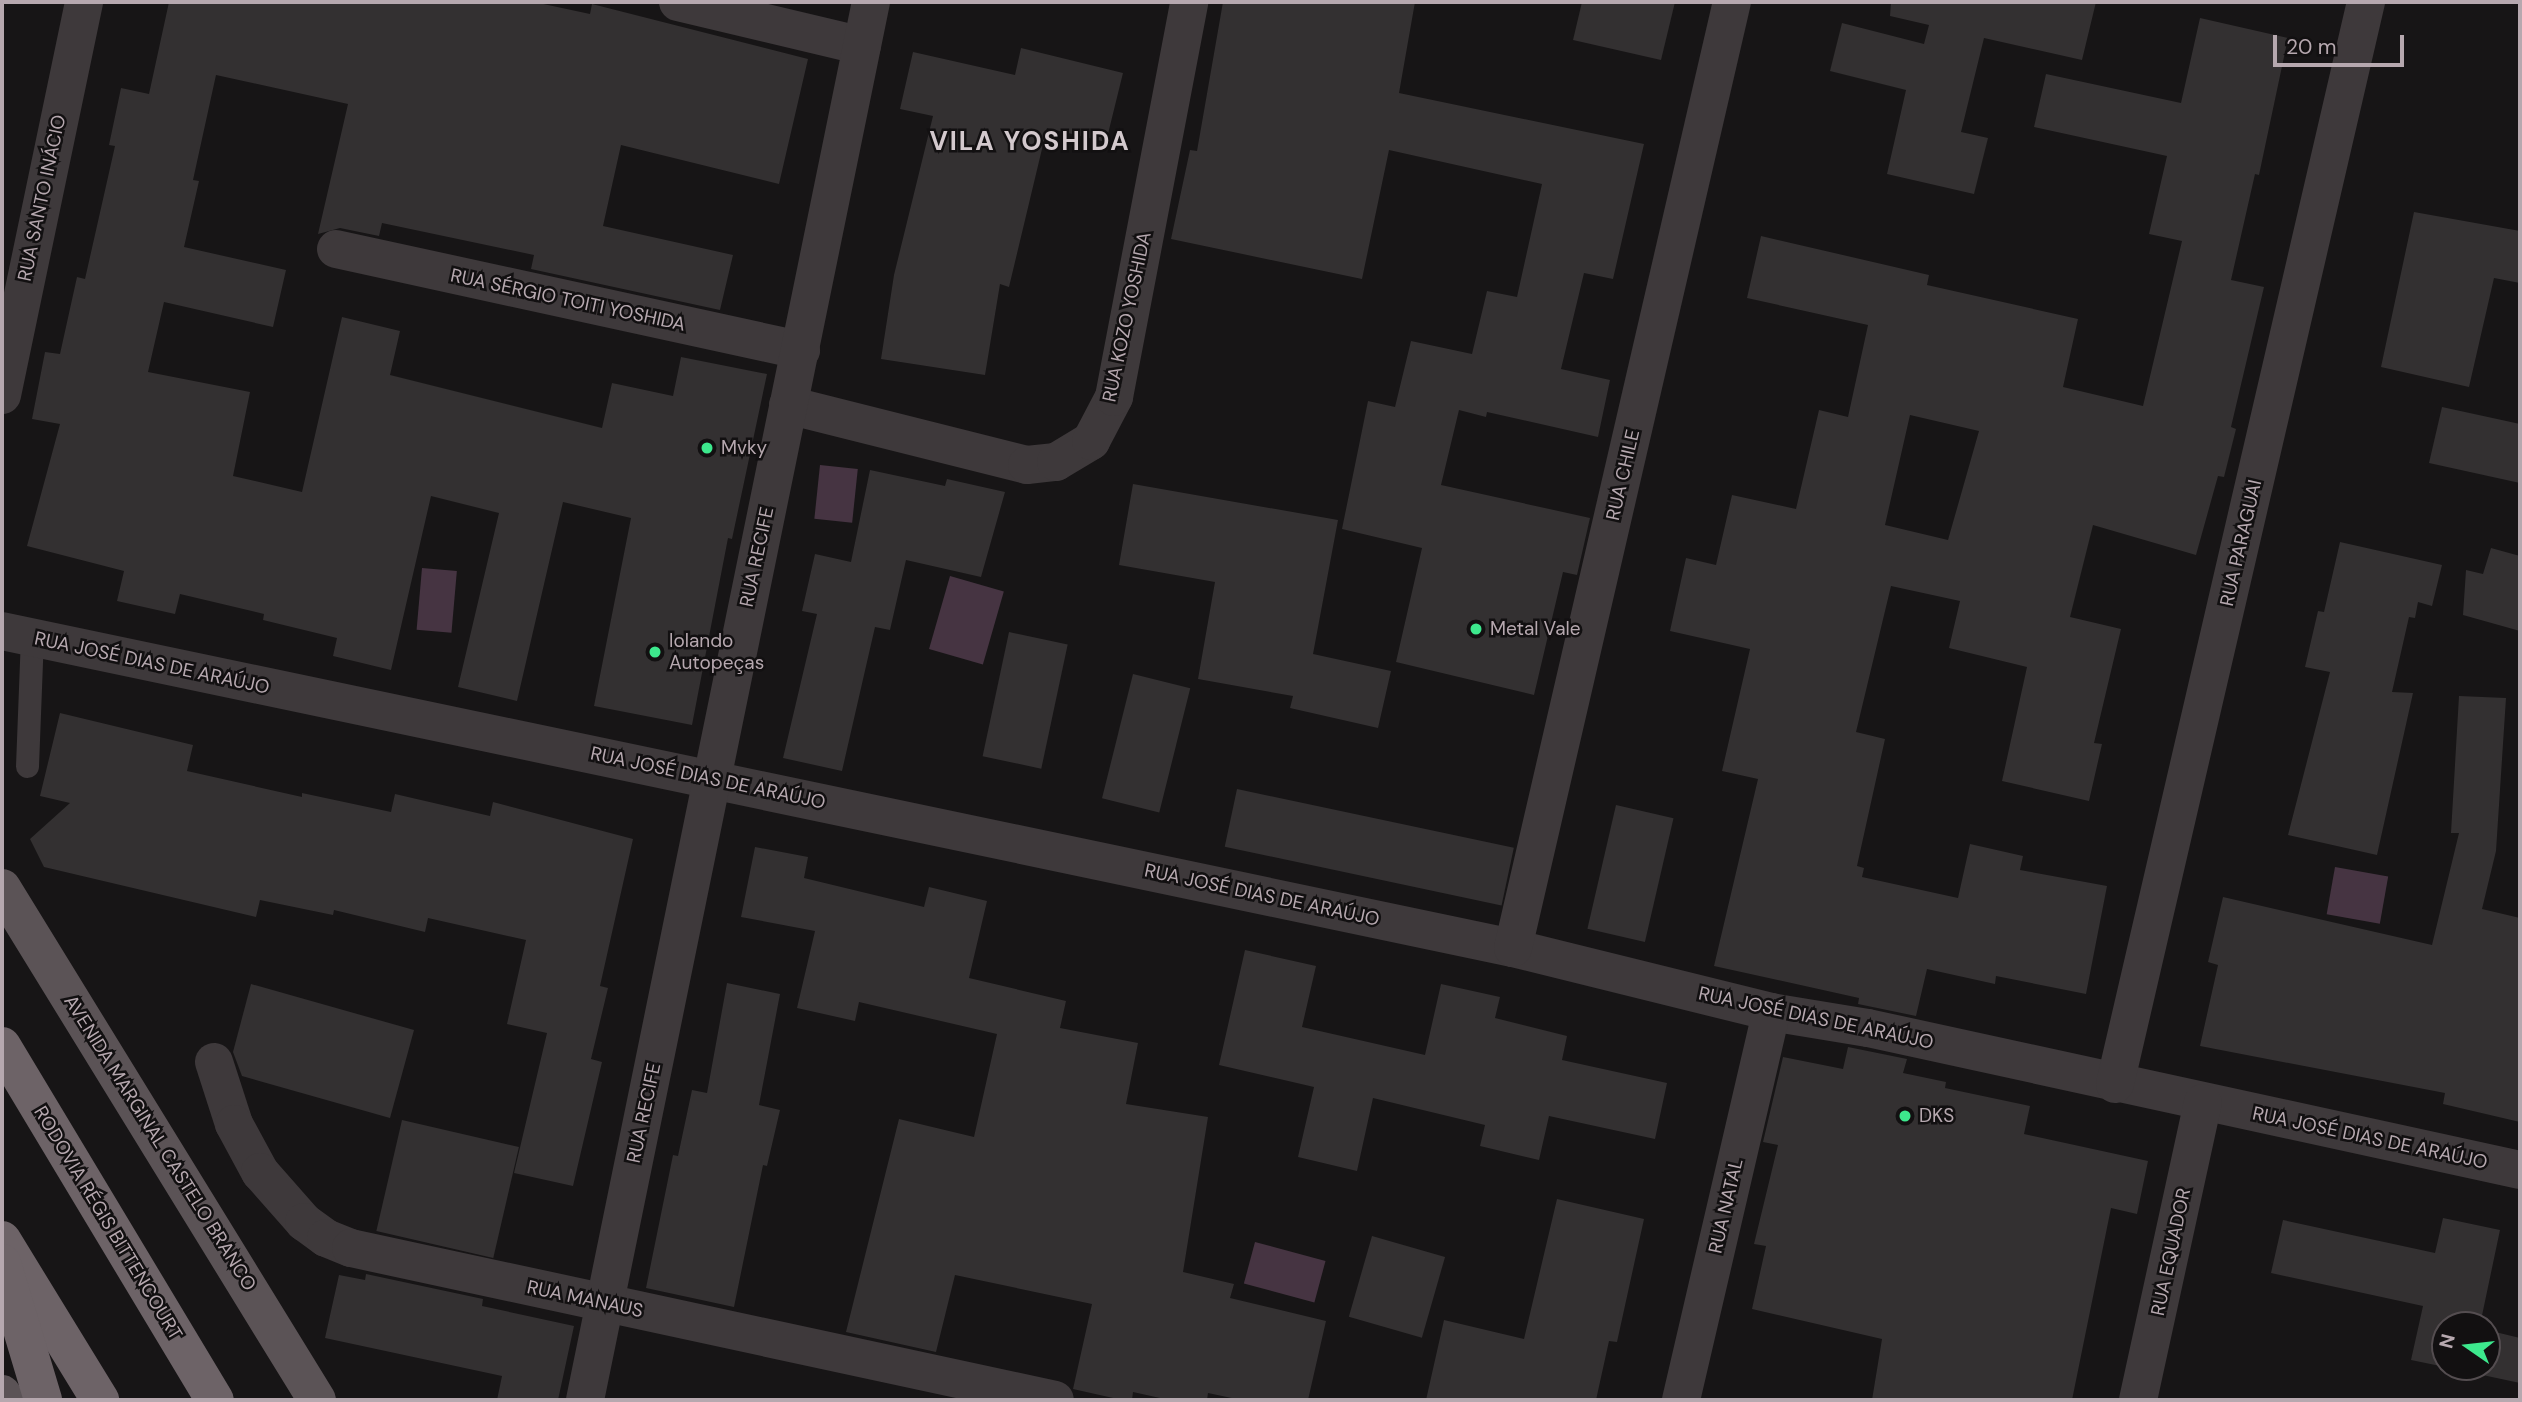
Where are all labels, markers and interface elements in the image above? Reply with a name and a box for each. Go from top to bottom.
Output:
scale bar [2277,21,2408,65]
text: 20 m [2286,33,2337,61]
street label: RUA SANTO INÁCIO [13,113,71,283]
district label: VILA YOSHIDA [931,126,1129,158]
street label: RUA KOZO YOSHIDA [1098,230,1156,404]
street label: RUA SÉRGIO TOITI YOSHIDA [448,264,688,336]
street label: RUA CHILE [1601,427,1645,523]
place label: Mvky [721,437,767,459]
marker: Mvky [699,440,715,456]
street label: RUA PARAGUAI [2215,477,2267,609]
street label: RUA RECIFE [735,505,779,609]
place label: Metal Vale [1490,618,1581,640]
marker: Metal Vale [1468,621,1484,637]
street label: RUA JOSÉ DIAS DE ARAÚJO [32,627,272,699]
place label: Iolando Autopeças [669,630,764,674]
marker: Iolando Autopeças [647,644,663,660]
street label: RUA JOSÉ DIAS DE ARAÚJO [588,742,828,814]
street label: RUA JOSÉ DIAS DE ARAÚJO [1142,859,1382,931]
street label: RUA JOSÉ DIAS DE ARAÚJO [1696,982,1936,1054]
street label: AVENIDA MARGINAL CASTELO BRANCO [59,991,261,1295]
street label: RUA RECIFE [622,1061,666,1165]
street label: RODOVIA RÉGIS BITTENCOURT [29,1102,187,1344]
street label: RUA JOSÉ DIAS DE ARAÚJO [2250,1102,2490,1174]
place label: DKS [1919,1105,1954,1127]
marker: DKS [1897,1108,1913,1124]
street label: RUA NATAL [1704,1156,1748,1256]
street label: RUA EQUADOR [2146,1186,2196,1318]
street label: RUA MANAUS [525,1276,645,1322]
north arrow [2431,1311,2501,1381]
text: N [2433,1332,2461,1351]

